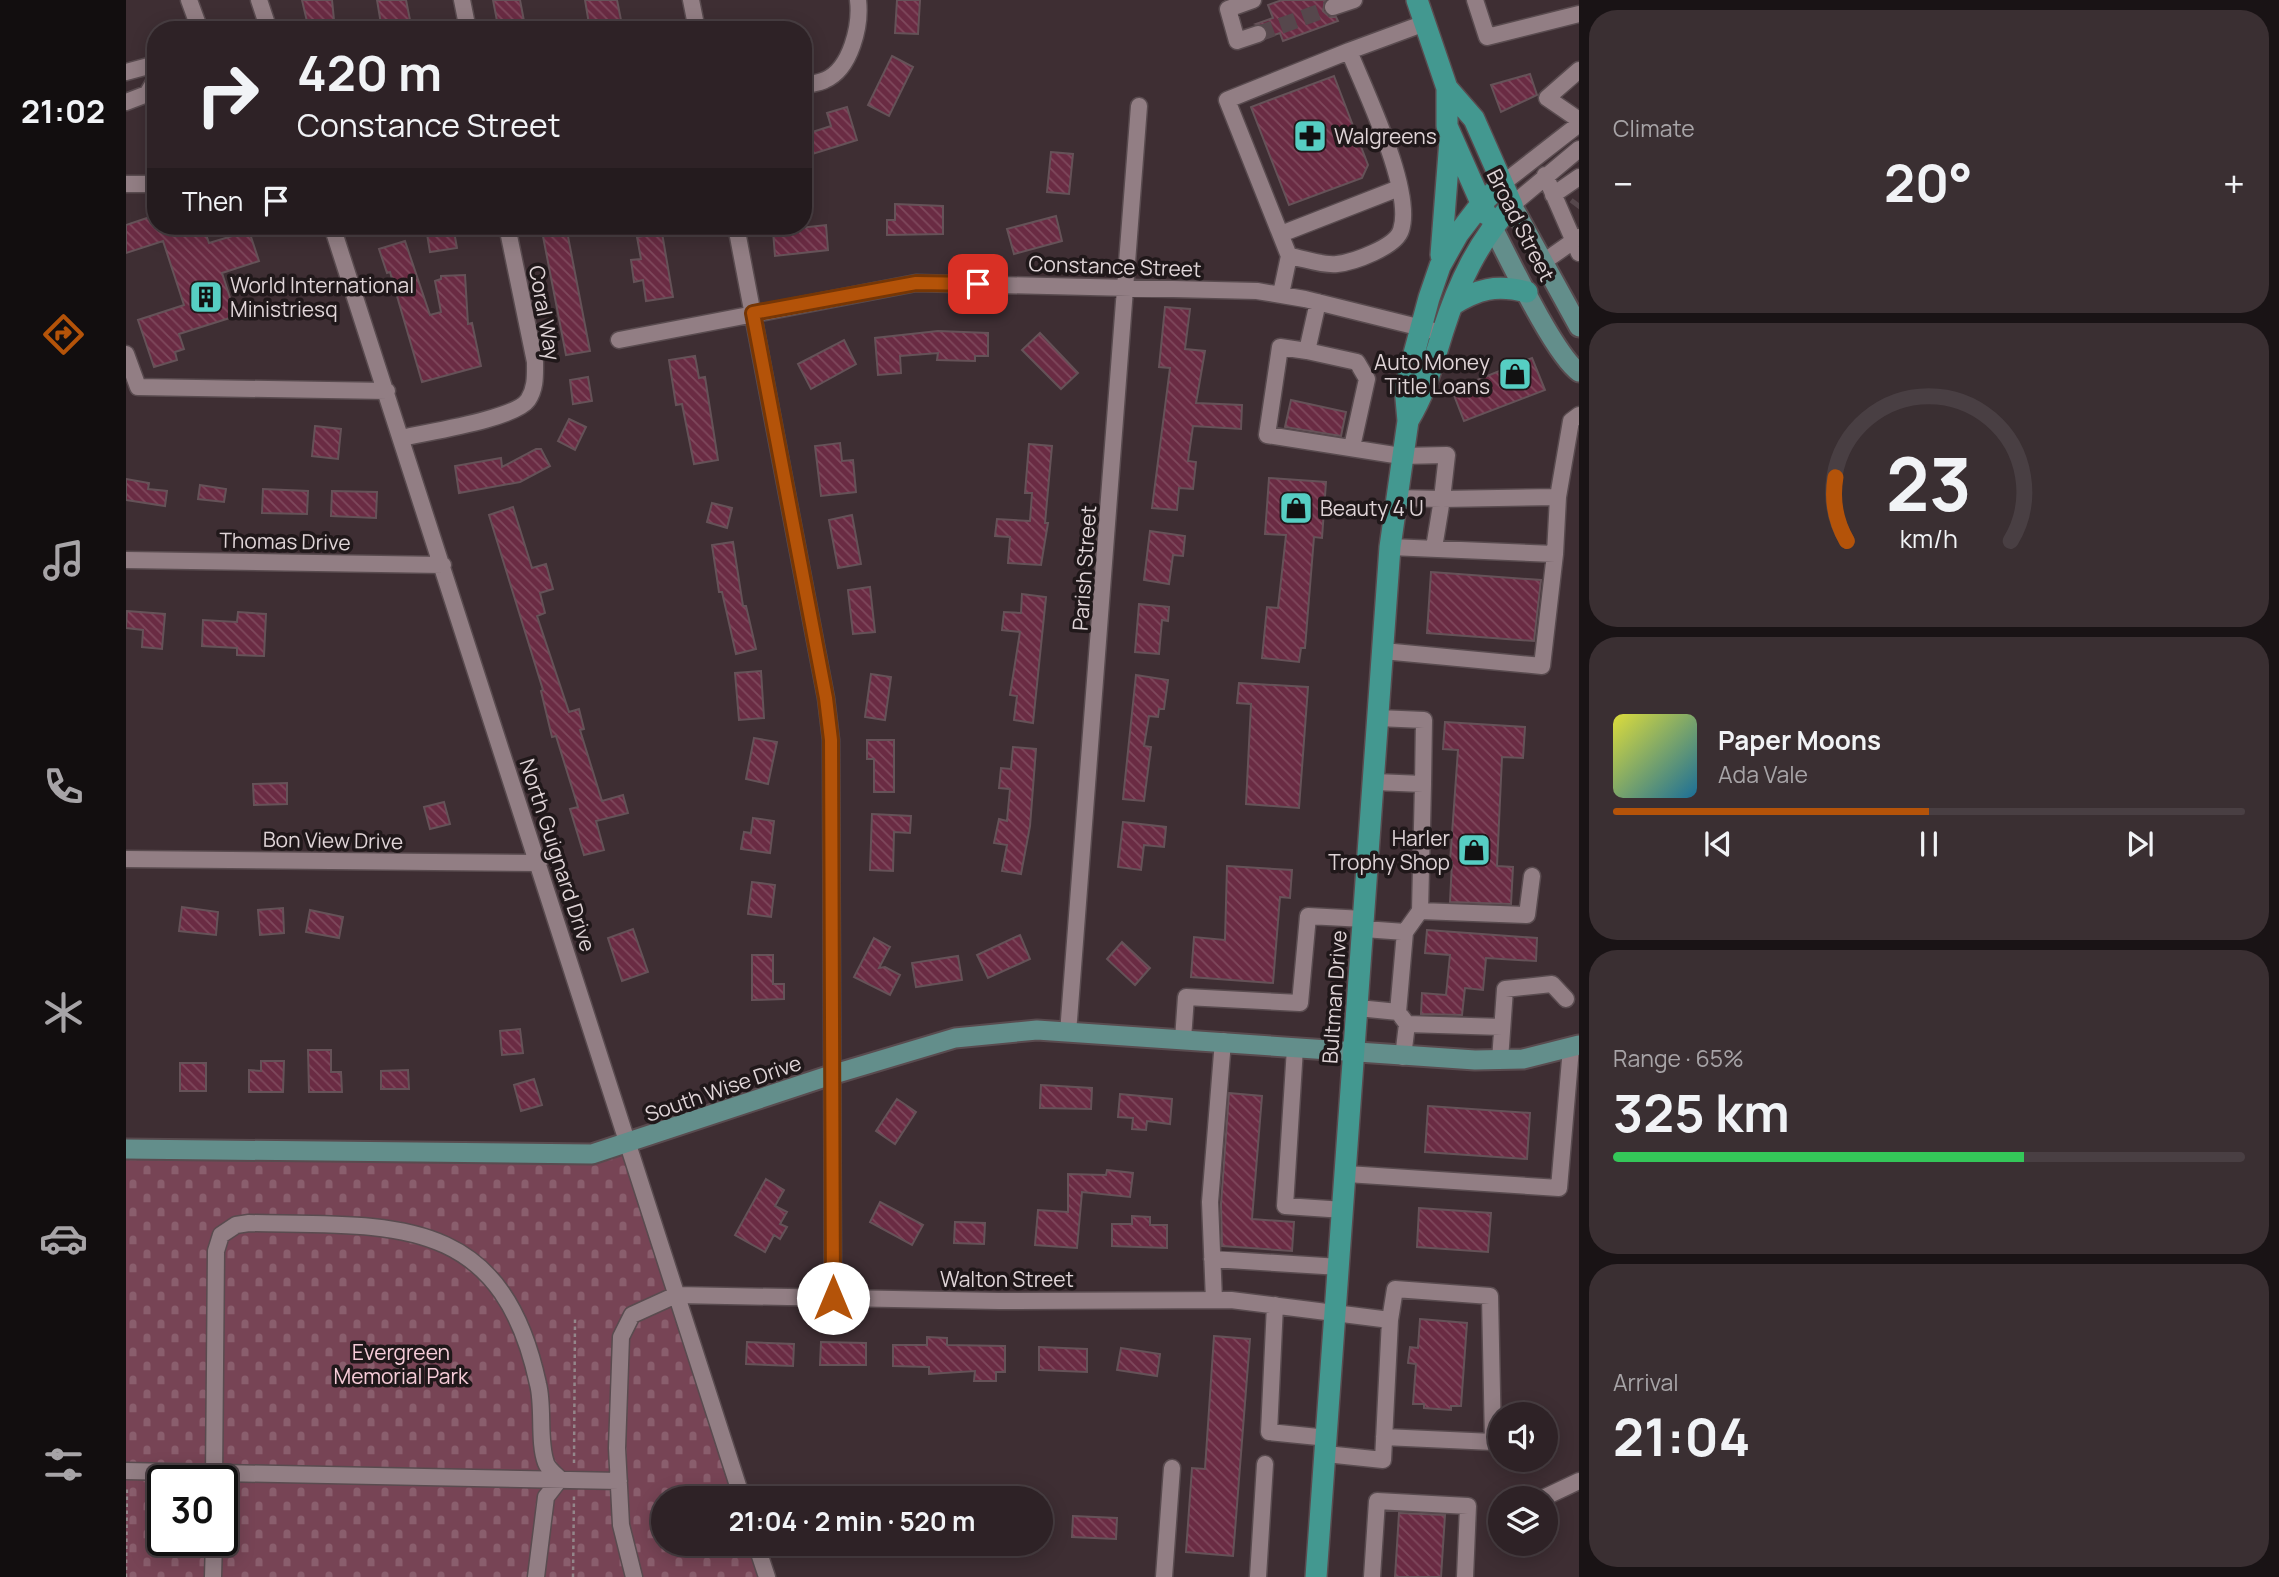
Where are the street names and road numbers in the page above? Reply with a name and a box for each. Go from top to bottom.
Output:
street label: Broad Street [1481,164,1561,286]
street label: Constance Street [1028,249,1202,283]
street label: Coral Way [523,263,567,363]
street label: Parish Street [1066,504,1102,632]
street label: Thomas Drive [219,526,351,556]
street label: North Guignard Drive [514,755,602,955]
street label: Bon View Drive [263,825,403,855]
street label: Bultman Drive [1315,929,1353,1065]
street label: South Wise Drive [641,1048,805,1128]
street label: Walton Street [940,1265,1074,1293]

